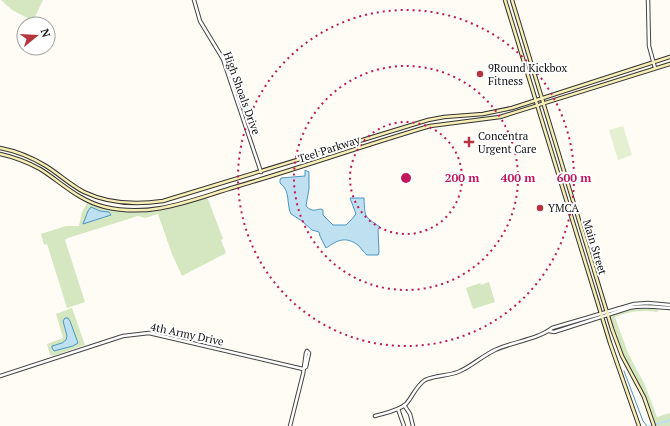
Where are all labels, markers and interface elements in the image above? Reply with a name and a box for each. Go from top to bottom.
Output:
north arrow [16,16,56,56]
text: N [38,27,54,40]
street label: High Shoals Drive [221,50,264,137]
place label: 9Round Kickbox Fitness [488,61,568,88]
marker: 9Round Kickbox Fitness [475,69,485,79]
place label: Concentra Urgent Care [478,129,537,156]
street label: Teel Parkway [296,132,362,166]
marker: Concentra Urgent Care [463,136,475,148]
text: 200 m [445,170,479,185]
text: 400 m [501,170,535,185]
text: 600 m [557,170,591,185]
centre of rings [399,171,413,185]
place label: YMCA [548,201,579,215]
marker: YMCA [535,203,545,213]
street label: Main Street [580,218,610,276]
street label: 4th Army Drive [149,319,225,349]

